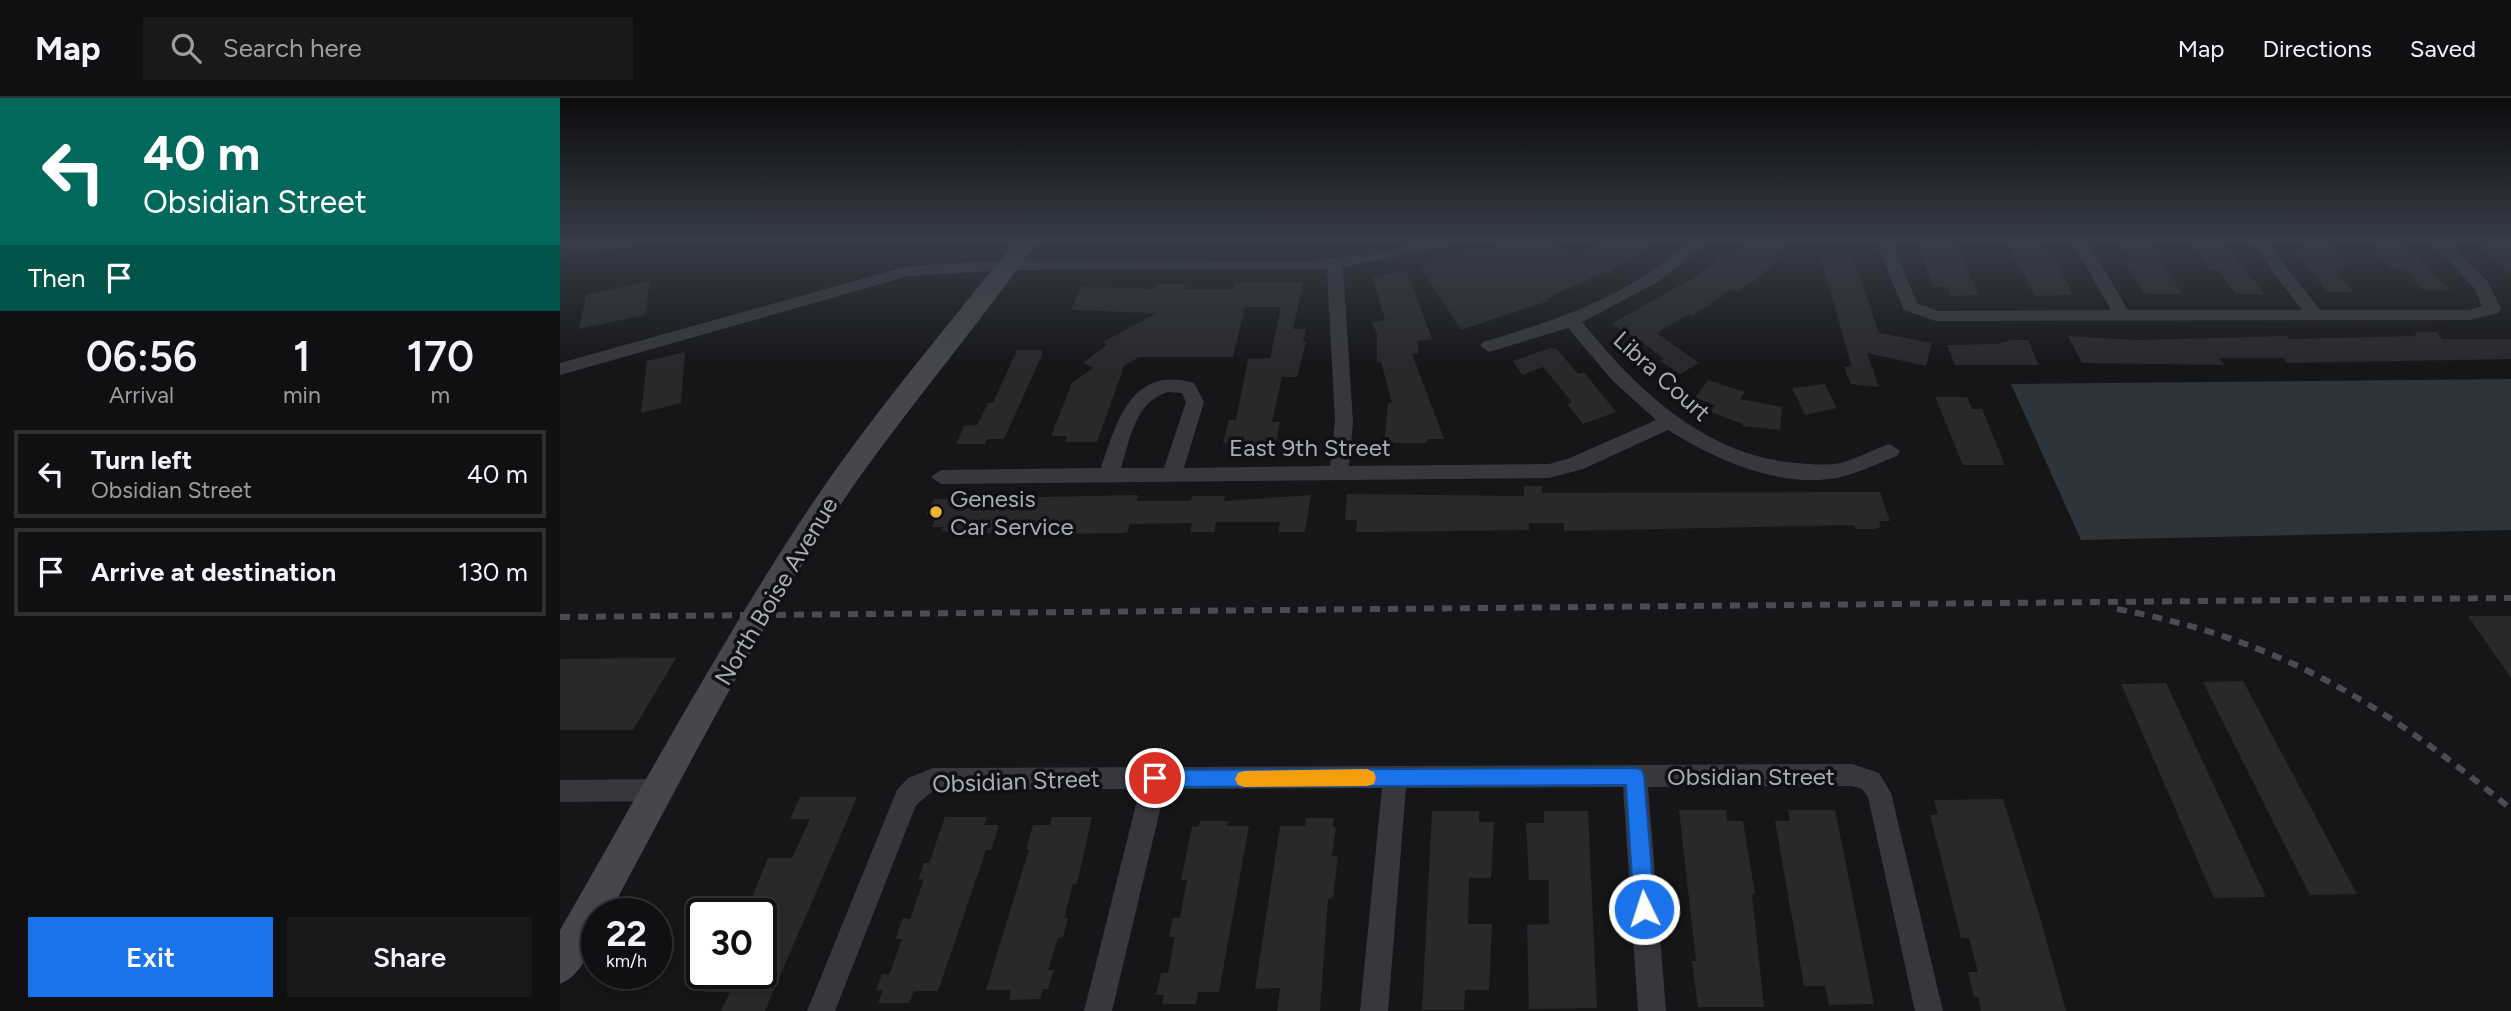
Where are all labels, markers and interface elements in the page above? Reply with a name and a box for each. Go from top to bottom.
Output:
search box [143,17,633,80]
text: Map [35,29,101,68]
icon: search [167,29,205,67]
text: Search here [223,32,362,64]
text: Map [2178,34,2224,63]
text: Directions [2262,34,2372,63]
text: Saved [2410,34,2476,63]
text: 40 m [143,123,260,182]
icon: left [28,126,119,217]
text: Obsidian Street [143,183,367,221]
icon: arrive [100,259,138,297]
text: Then [28,262,86,294]
street label: Libra Court [1608,325,1716,427]
text: 06:56 [86,331,197,382]
text: 1 [293,331,311,382]
text: 170 [406,331,474,382]
text: Arrival [109,381,174,409]
text: min [283,381,321,409]
text: m [431,381,450,409]
street label: East 9th Street [1229,433,1391,462]
text: Turn left [91,444,192,476]
icon: left [32,455,70,493]
text: 40 m [467,458,528,490]
text: Obsidian Street [91,476,252,504]
place label: Genesis Car Service [950,484,1074,541]
street label: North Boise Avenue [708,492,844,690]
marker: Genesis Car Service [928,504,944,520]
icon: arrive [32,553,70,591]
text: Arrive at destination [91,556,336,588]
text: 130 m [458,556,528,588]
pin [1125,748,1185,808]
icon: arrive [1136,759,1174,797]
street label: Obsidian Street [1667,762,1835,791]
street label: Obsidian Street [932,764,1100,798]
position arrow [1607,872,1681,946]
speed limit sign: 30 [686,898,777,989]
text: 22 [606,913,647,955]
button: Exit [28,917,273,997]
button: Share [287,917,532,997]
text: km/h [606,950,647,972]

